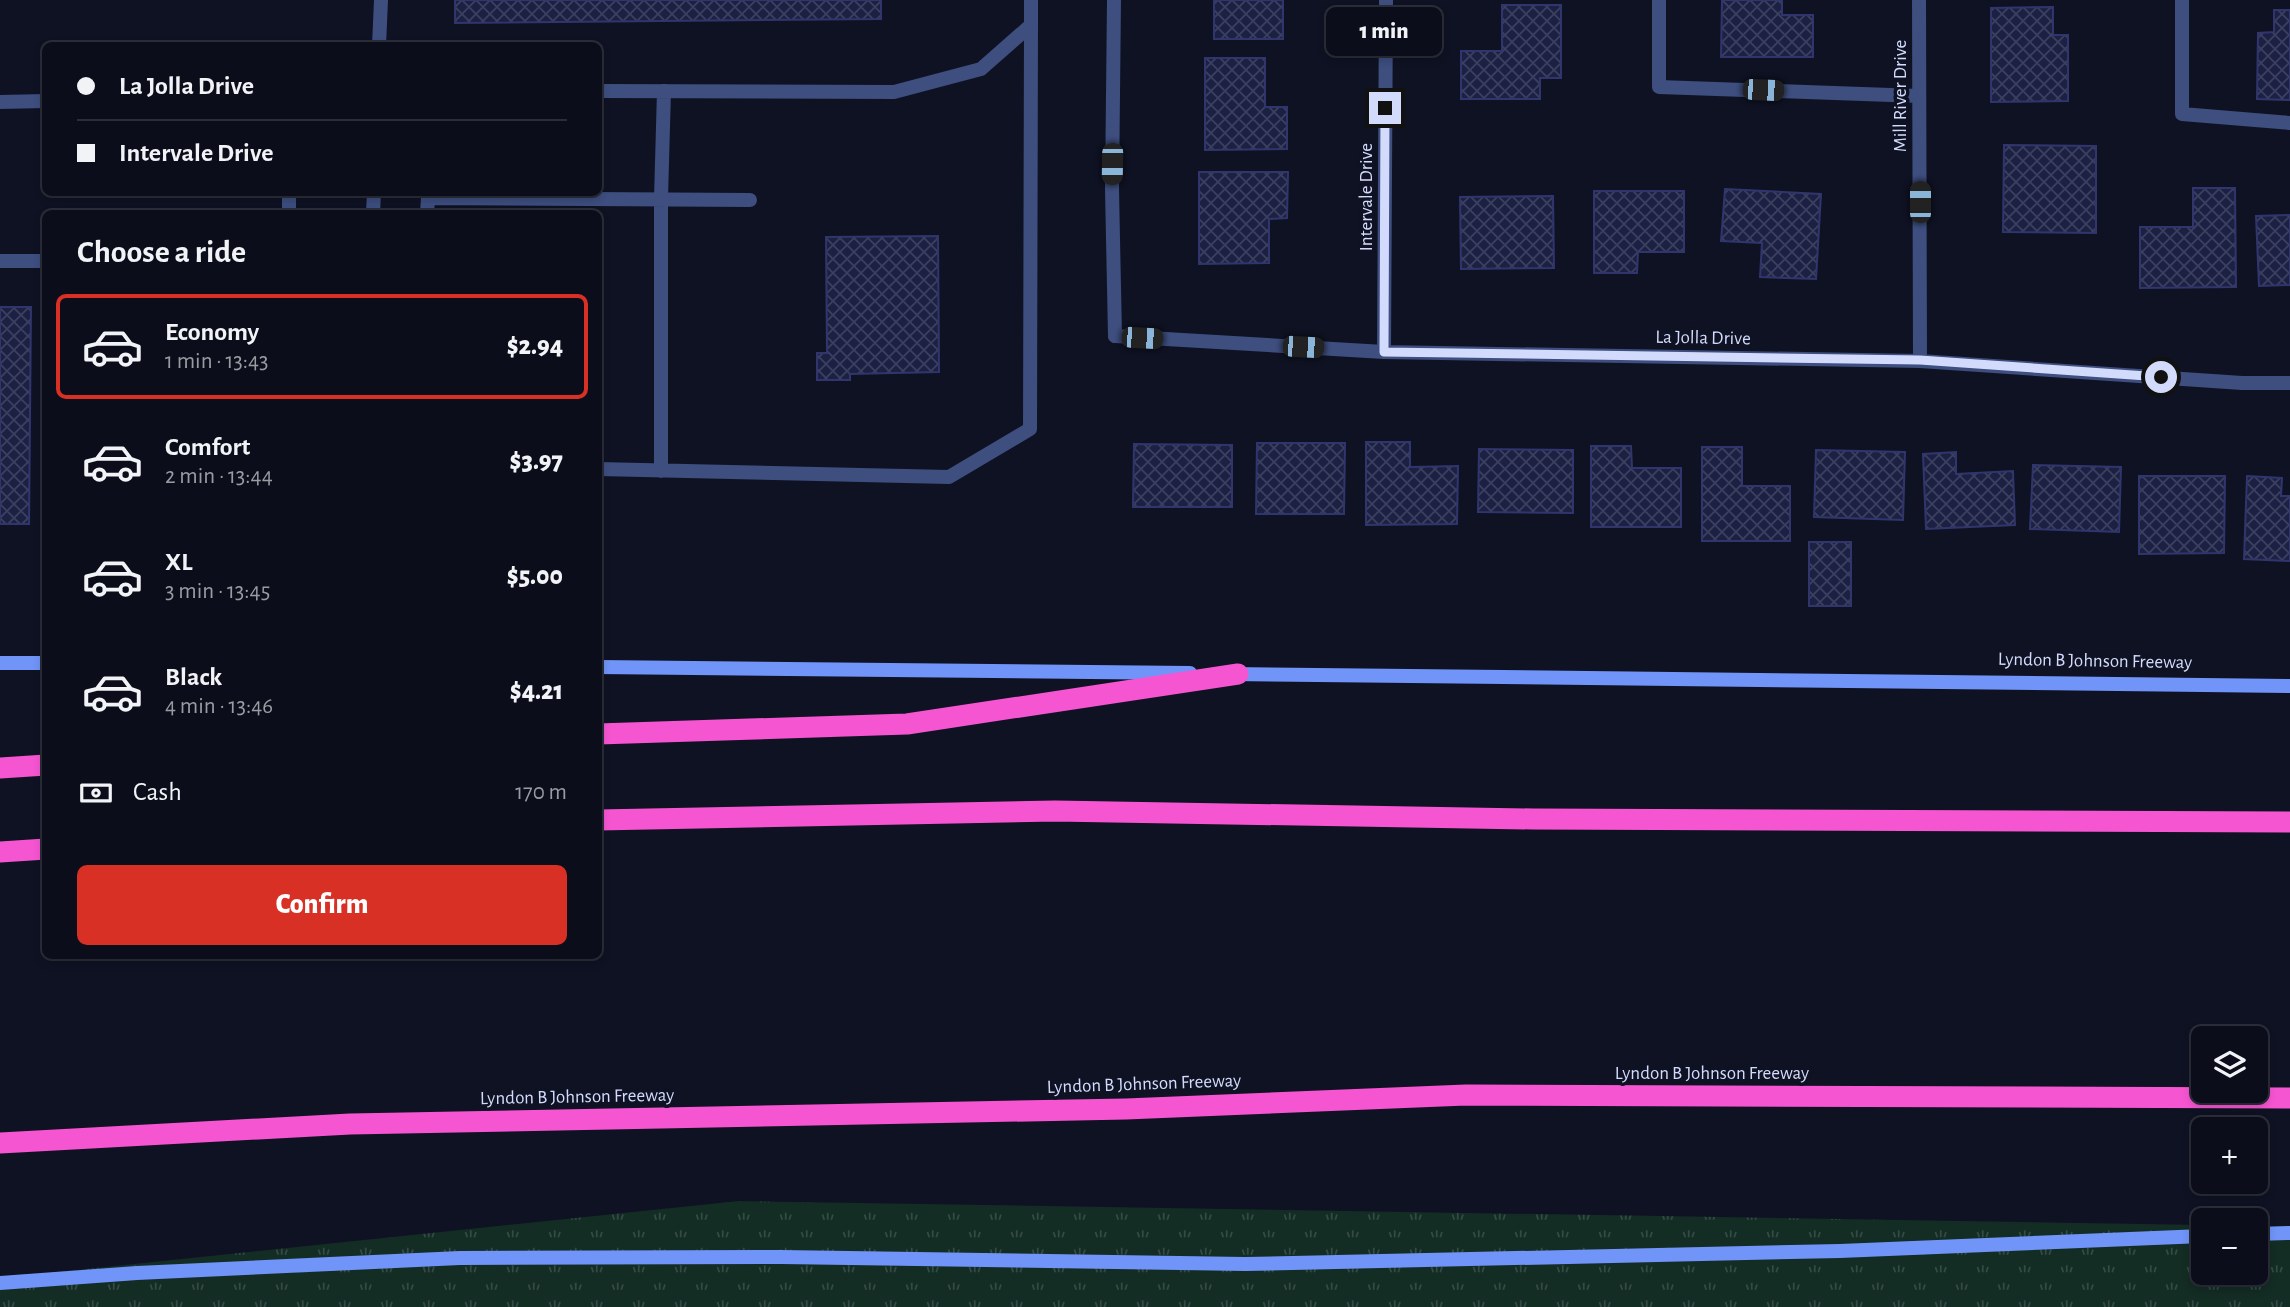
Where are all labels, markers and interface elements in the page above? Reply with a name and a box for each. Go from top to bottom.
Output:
callout: 1 min [1327,7,1443,56]
text: 1 min [1360,20,1408,43]
street label: Mill River Drive [1891,40,1910,152]
text: La Jolla Drive [119,73,254,99]
car [1742,79,1785,101]
route end [1369,92,1401,124]
text: Intervale Drive [119,140,273,166]
car [1102,143,1123,185]
street label: Intervale Drive [1357,143,1376,251]
car [1910,181,1931,223]
text: Choose a ride [77,236,246,268]
icon: car [81,315,144,378]
text: Economy [165,319,259,345]
car [1121,326,1164,350]
street label: La Jolla Drive [1655,328,1751,348]
text: $2.94 [507,333,563,359]
car [1282,335,1325,359]
text: 1 min · 13:43 [165,350,269,373]
route start [2145,361,2177,393]
icon: car [81,430,144,493]
text: Comfort [165,434,250,460]
text: $3.97 [510,448,563,474]
text: 2 min · 13:44 [165,465,273,488]
icon: car [81,545,144,608]
text: XL [165,549,192,575]
text: $5.00 [507,563,563,589]
text: 3 min · 13:45 [165,580,270,603]
street label: Lyndon B Johnson Freeway [1998,650,2192,672]
icon: car [81,660,144,723]
text: Black [165,664,222,690]
text: $4.21 [510,678,563,704]
text: 4 min · 13:46 [165,695,273,718]
icon: cash [77,774,115,812]
text: Cash [133,779,182,805]
text: 170 m [515,781,567,804]
button: Confirm [77,865,567,945]
map controls [2191,1026,2268,1285]
button: layers [2191,1026,2268,1103]
street label: Lyndon B Johnson Freeway [1615,1064,1809,1083]
street label: Lyndon B Johnson Freeway [1047,1071,1241,1097]
street label: Lyndon B Johnson Freeway [480,1086,674,1108]
button: + [2191,1117,2268,1194]
button: − [2191,1208,2268,1285]

